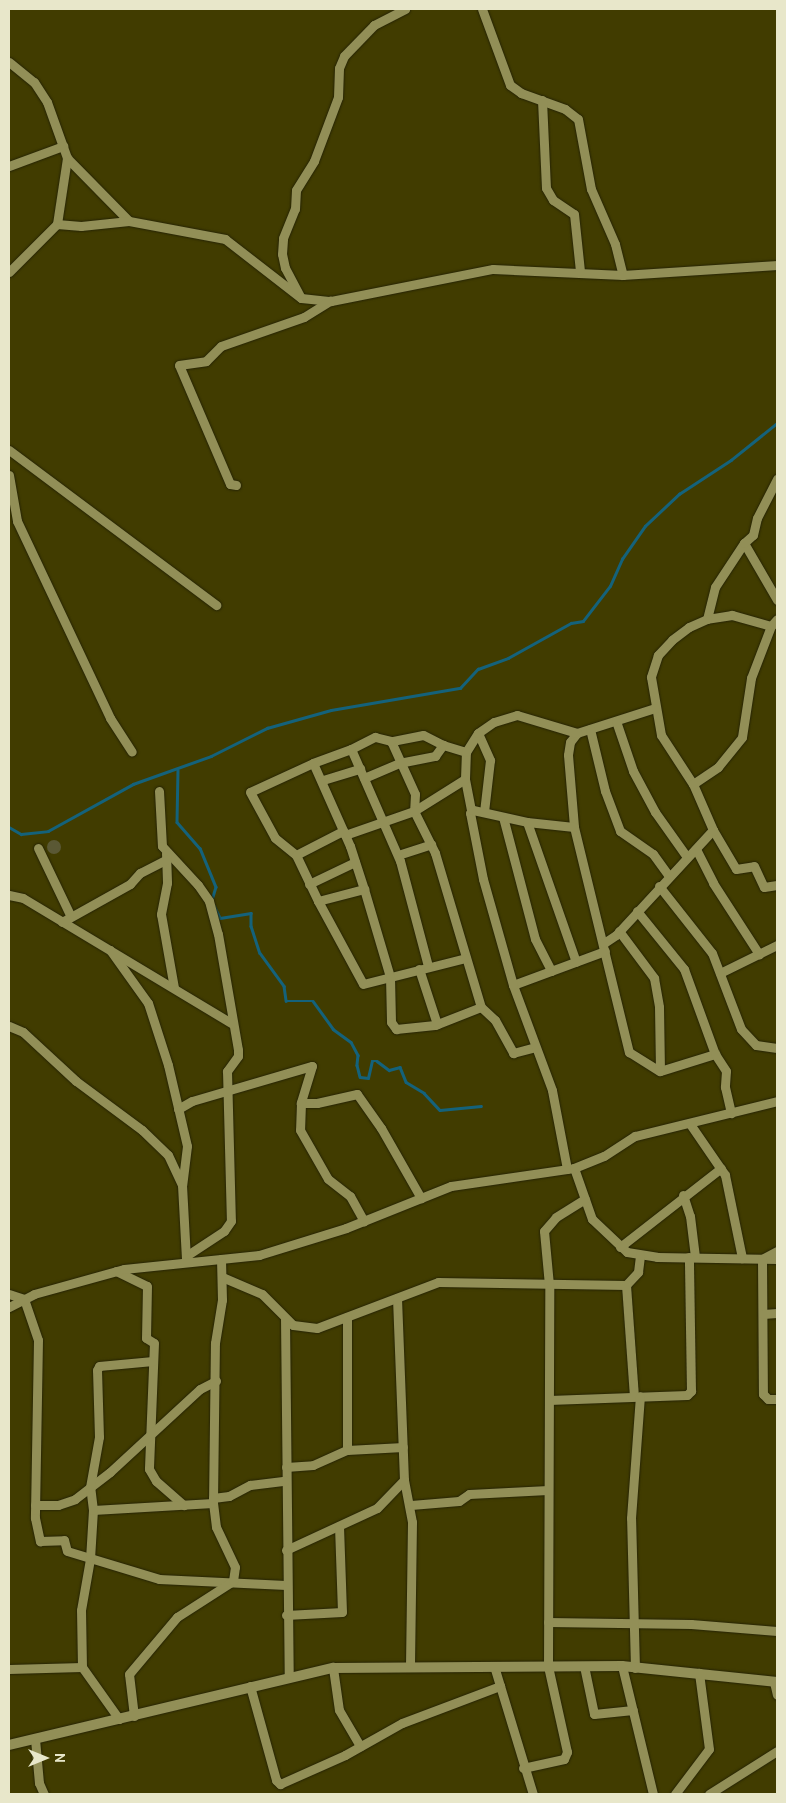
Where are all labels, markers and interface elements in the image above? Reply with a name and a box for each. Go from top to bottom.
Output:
north arrow [20,1733,70,1783]
text: N [51,1753,69,1763]

